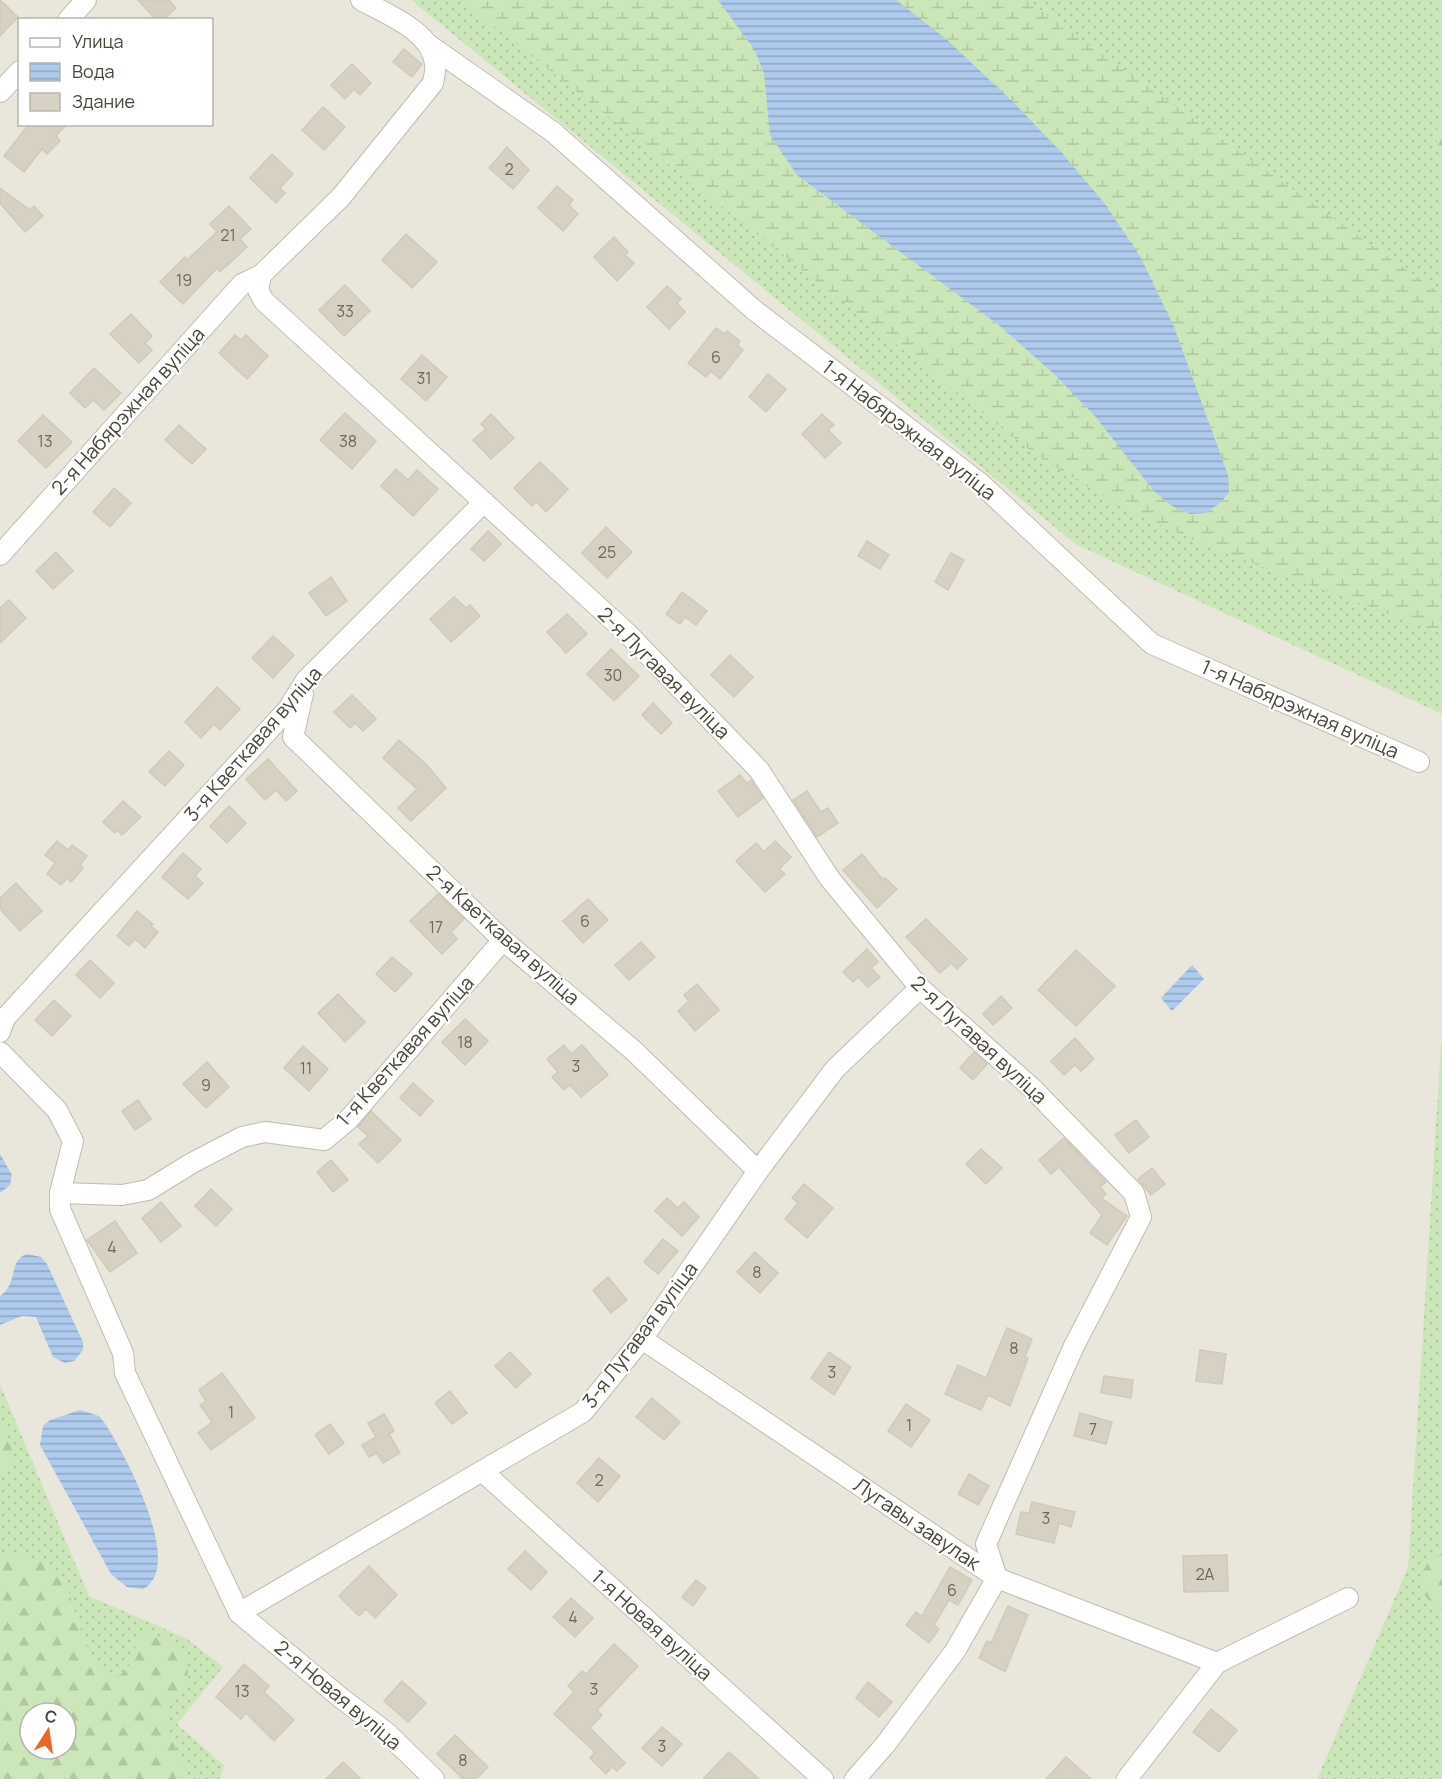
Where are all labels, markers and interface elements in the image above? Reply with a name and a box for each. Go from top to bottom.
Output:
legend [18,18,213,126]
text: Улица [72,29,124,53]
text: Вода [72,59,114,83]
text: Здание [72,89,135,113]
house number: 2 [504,158,514,180]
house number: 21 [220,224,236,246]
house number: 19 [176,269,192,291]
house number: 33 [336,300,354,322]
street label: 2-я Набярэжная вуліца [45,321,210,501]
house number: 6 [711,346,721,368]
street label: 1-я Набярэжная вуліца [817,353,1002,506]
house number: 31 [416,367,432,389]
house number: 13 [37,430,53,452]
house number: 38 [339,430,357,452]
house number: 25 [598,541,616,563]
street label: 2-я Лугавая вуліца [592,601,736,745]
street label: 1-я Набярэжная вуліца [1197,653,1403,764]
street label: 3-я Кветкавая вуліца [178,660,327,827]
house number: 30 [604,664,622,686]
street label: 2-я Кветкавая вуліца [421,859,586,1011]
house number: 6 [580,910,590,932]
house number: 17 [429,916,443,938]
street label: 2-я Лугавая вуліца [905,969,1053,1110]
street label: 1-я Кветкавая вуліца [330,970,480,1132]
house number: 18 [457,1031,473,1053]
house number: 3 [572,1055,580,1077]
house number: 11 [300,1057,312,1079]
house number: 9 [201,1074,211,1096]
house number: 4 [107,1236,117,1258]
street label: 3-я Лугавая вуліца [576,1256,703,1413]
house number: 8 [752,1261,762,1283]
house number: 8 [1009,1337,1019,1359]
house number: 3 [828,1361,836,1383]
house number: 1 [228,1401,234,1423]
house number: 1 [906,1414,912,1436]
house number: 7 [1089,1418,1097,1440]
house number: 2 [594,1469,604,1491]
street label: Лугавы завулак [849,1471,987,1577]
house number: 3 [1042,1507,1050,1529]
street label: 1-я Новая вуліца [586,1563,719,1686]
house number: 2А [1196,1563,1214,1585]
house number: 6 [947,1579,957,1601]
house number: 4 [568,1606,578,1628]
street label: 2-я Новая вуліца [269,1634,407,1756]
house number: 3 [590,1678,598,1700]
house number: 13 [234,1680,250,1702]
north arrow [18,1701,78,1761]
text: С [43,1704,59,1728]
house number: 3 [658,1735,666,1757]
house number: 8 [458,1749,468,1771]

